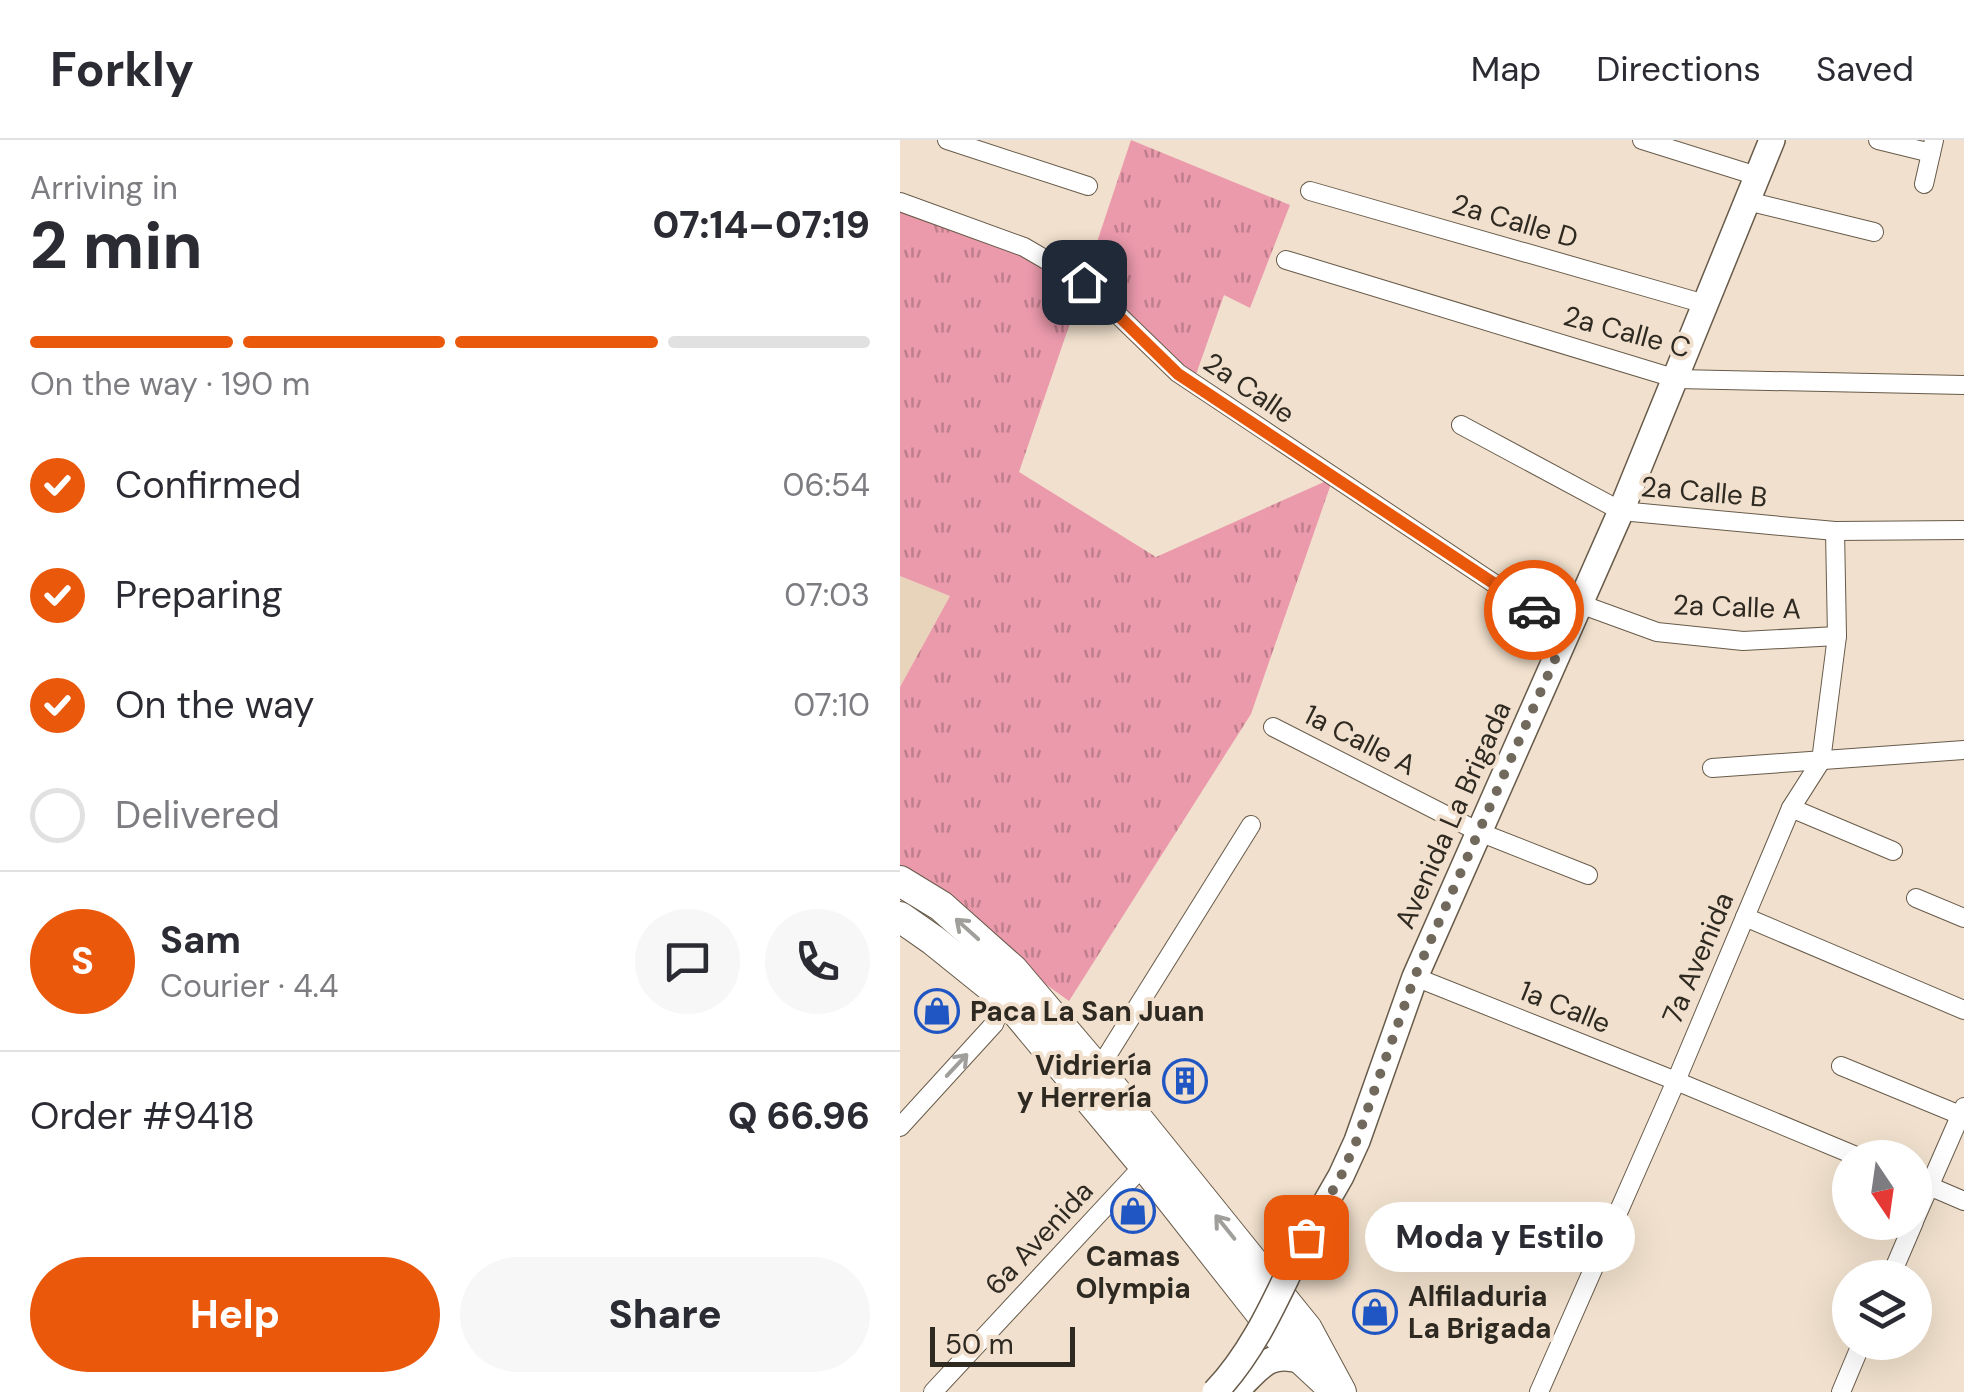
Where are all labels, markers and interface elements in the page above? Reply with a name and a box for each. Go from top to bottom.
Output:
text: Forkly [50,38,194,101]
text: Map [1471,46,1541,92]
text: Directions [1596,46,1761,92]
text: Saved [1816,46,1914,92]
text: Arriving in [30,167,178,209]
street label: 2a Calle D [1448,185,1582,257]
text: 07:14–07:19 [653,200,870,250]
text: 2 min [30,204,203,288]
pin [1042,240,1127,325]
icon: home [1057,255,1112,310]
street label: 2a Calle C [1559,297,1695,367]
street label: 2a Calle [1196,344,1302,432]
text: On the way · 190 m [30,363,310,405]
icon: check [30,458,85,513]
text: Confirmed [115,460,301,510]
text: 06:54 [783,464,870,506]
street label: 2a Calle B [1639,468,1769,516]
courier [1484,560,1584,660]
icon: check [30,568,85,623]
text: Preparing [115,570,283,620]
text: 07:03 [784,574,870,616]
icon: car [1507,583,1562,638]
street label: 2a Calle A [1672,586,1802,628]
icon: check [30,678,85,733]
text: On the way [115,680,314,730]
text: 07:10 [793,684,870,726]
street label: Avenida La Brigada [1386,695,1520,935]
street label: 1a Calle A [1298,696,1422,784]
text: Delivered [115,790,280,840]
street label: 7a Avenida [1654,887,1742,1029]
button: chat [635,909,740,1014]
button: phone [765,909,870,1014]
text: Sam [160,915,241,965]
one-way arrow [955,917,980,940]
text: S [71,936,94,986]
text: Courier · 4.4 [160,965,338,1007]
street label: 1a Calle [1514,972,1616,1042]
shop icon: Paca La San Juan [914,988,960,1034]
place label: Paca La San Juan [970,993,1205,1030]
place label: Vidriería y Herrería [1017,1047,1152,1116]
one-way arrow [945,1053,968,1078]
building icon: Vidriería y Herrería [1162,1058,1208,1104]
text: Order #9418 [30,1091,255,1141]
text: Q 66.96 [728,1091,870,1141]
north arrow [1832,1140,1932,1240]
map controls [1832,1140,1932,1360]
street label: 6a Avenida [977,1173,1101,1303]
shop icon: Camas Olympia [1110,1188,1156,1234]
pin [1264,1195,1349,1280]
callout: Moda y Estilo [1366,1202,1636,1272]
icon: bag [1279,1210,1334,1265]
one-way arrow [1214,1215,1236,1241]
text: Moda y Estilo [1396,1216,1604,1258]
place label: Camas Olympia [1075,1238,1191,1307]
button: Help [30,1257,440,1372]
button: Share [460,1257,870,1372]
button: layers [1832,1260,1932,1360]
place label: Alfiladuria La Brigada [1408,1278,1551,1347]
shop icon: Alfiladuria La Brigada [1352,1289,1398,1335]
scale bar [930,1322,1075,1366]
text: 50 m [945,1326,1014,1363]

